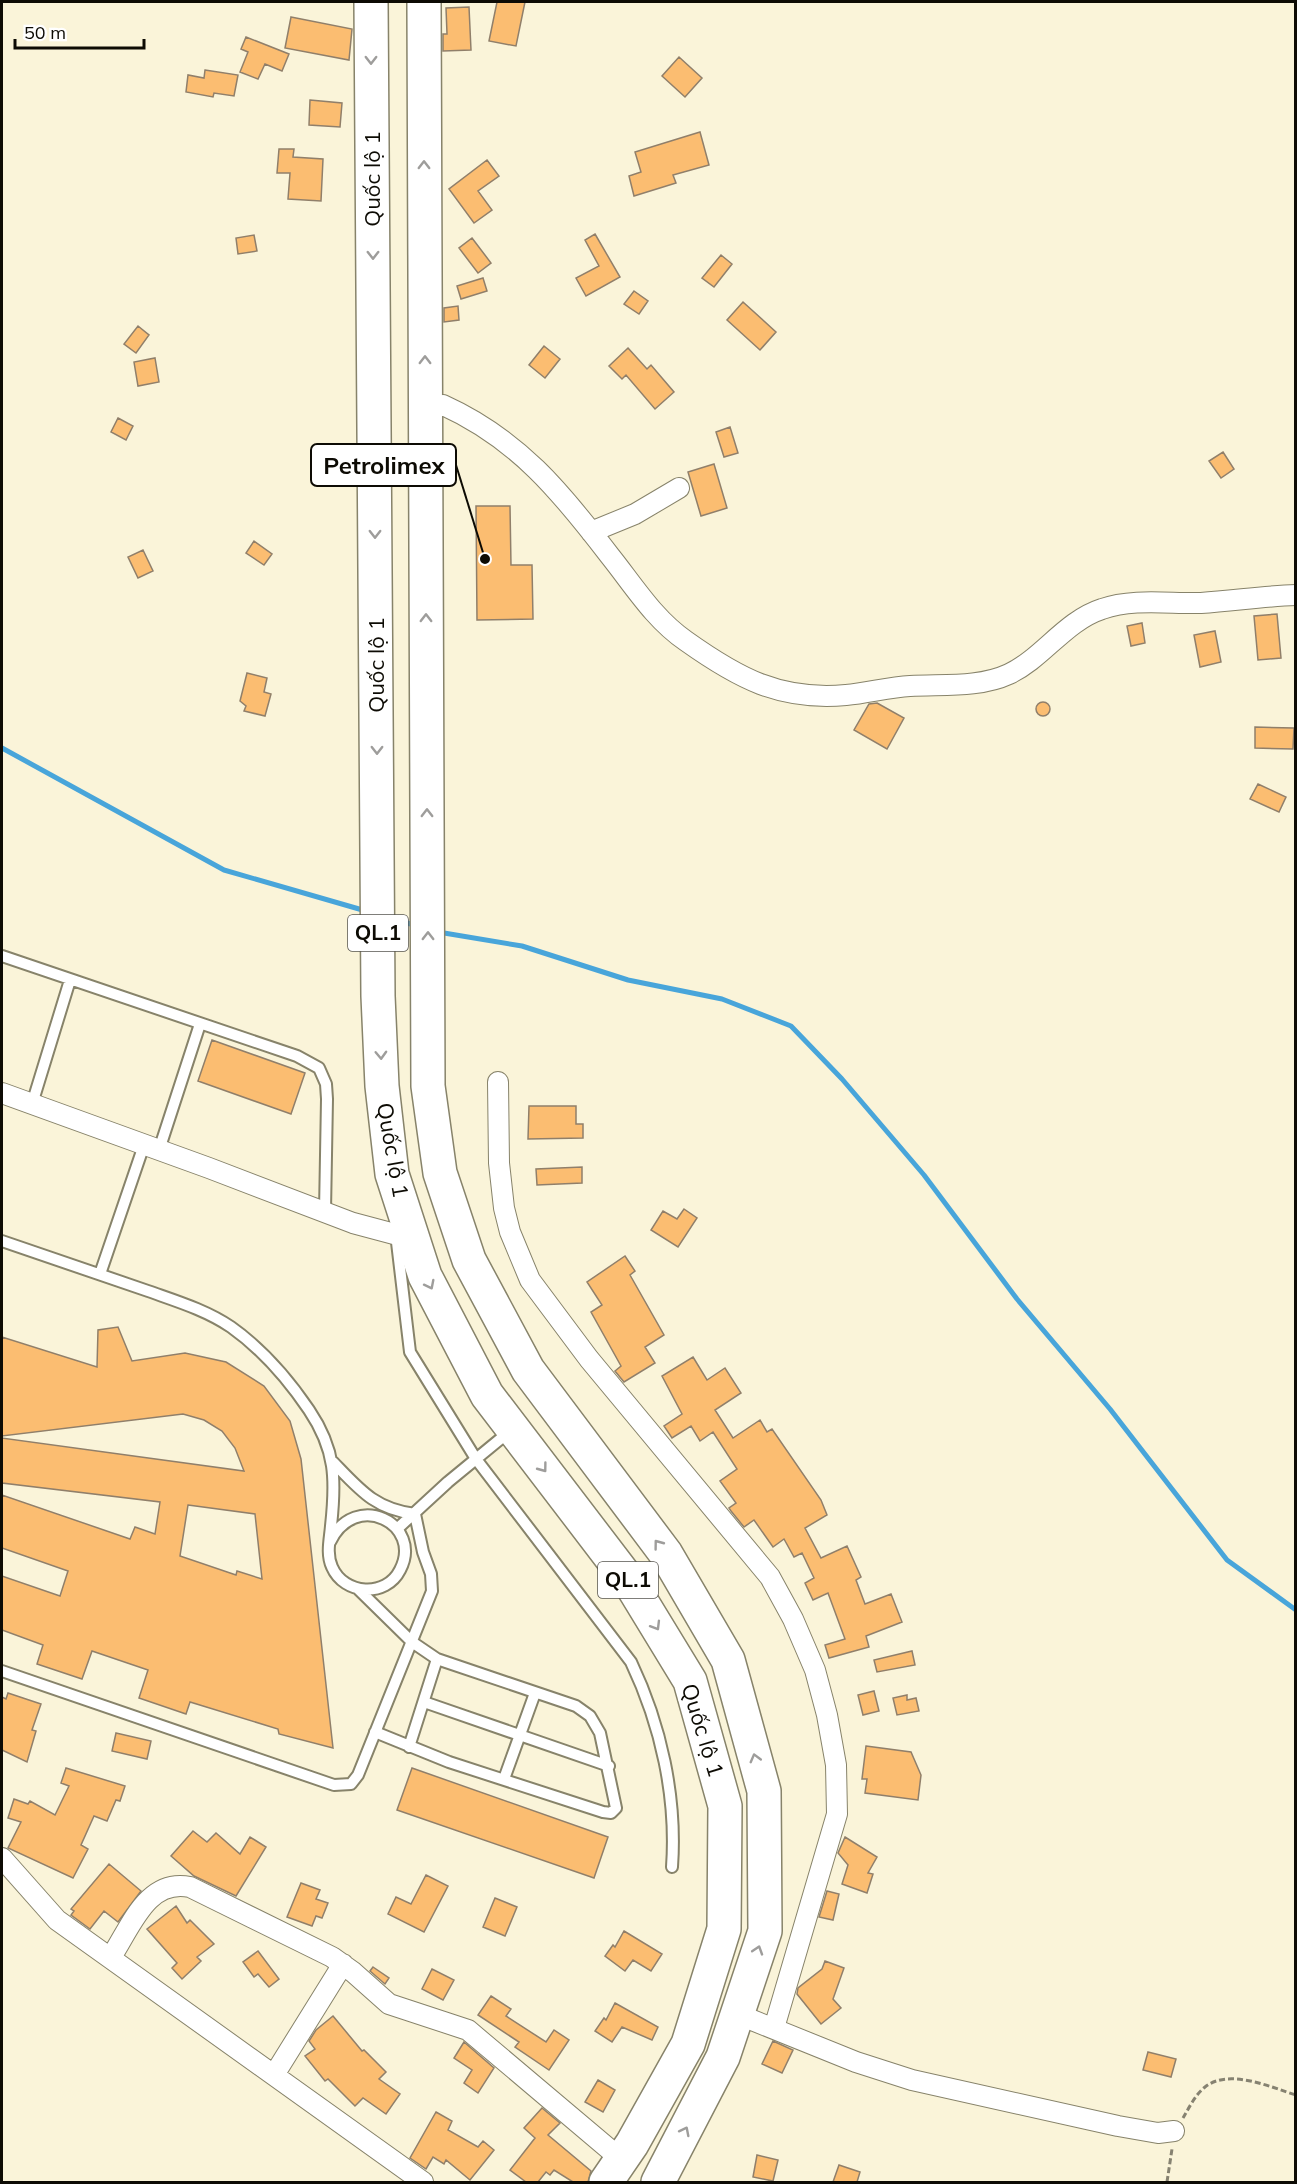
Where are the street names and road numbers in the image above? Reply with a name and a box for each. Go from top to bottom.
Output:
street label: Quốc lộ 1 [358,131,386,227]
street label: Quốc lộ 1 [362,617,390,713]
road number: QL.1 [348,915,408,951]
street label: Quốc lộ 1 [371,1100,415,1200]
road number: QL.1 [598,1562,658,1598]
street label: Quốc lộ 1 [676,1680,730,1780]

